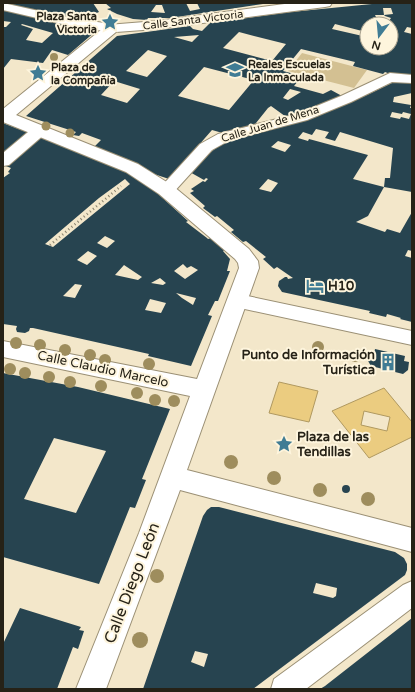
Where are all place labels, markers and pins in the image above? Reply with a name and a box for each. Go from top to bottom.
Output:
place label: Plaza Santa Victoria [36,10,97,36]
place icon: Plaza Santa Victoria [100,12,120,32]
place label: Reales Escuelas La Inmaculada [248,58,331,84]
school or university icon: Reales Escuelas La Inmaculada [225,60,245,80]
place label: Plaza de la Compañía [51,61,116,88]
place icon: Plaza de la Compañía [28,63,48,83]
hotel icon: H10 [305,276,325,296]
place label: H10 [328,278,354,294]
place label: Punto de Información Turística [242,347,375,378]
building icon: Punto de Información Turística [378,352,398,372]
place label: Plaza de las Tendillas [296,429,369,460]
place icon: Plaza de las Tendillas [274,434,294,454]

